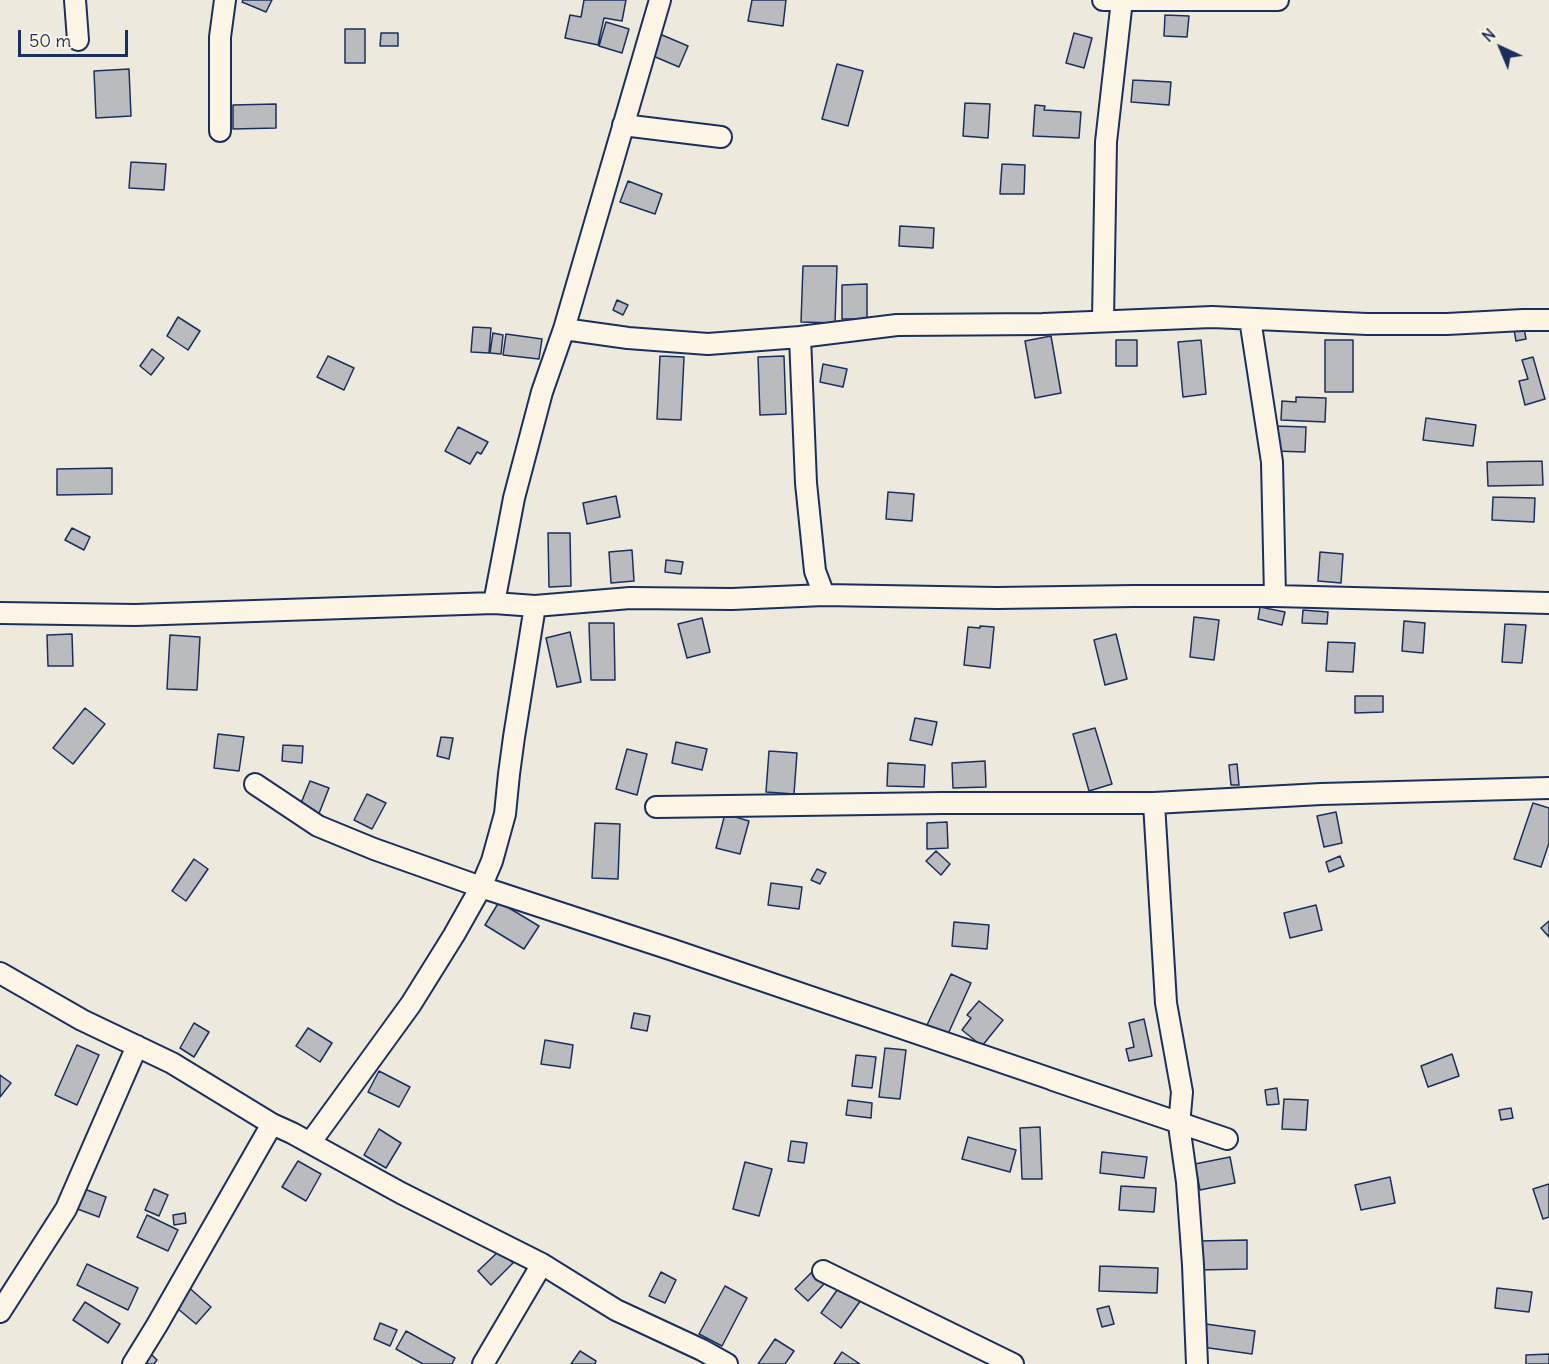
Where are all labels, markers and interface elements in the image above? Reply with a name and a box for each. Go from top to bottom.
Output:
scale bar [21,18,130,56]
north arrow [1471,18,1531,78]
text: N [1478,24,1499,46]
text: 50 m [29,29,71,52]

